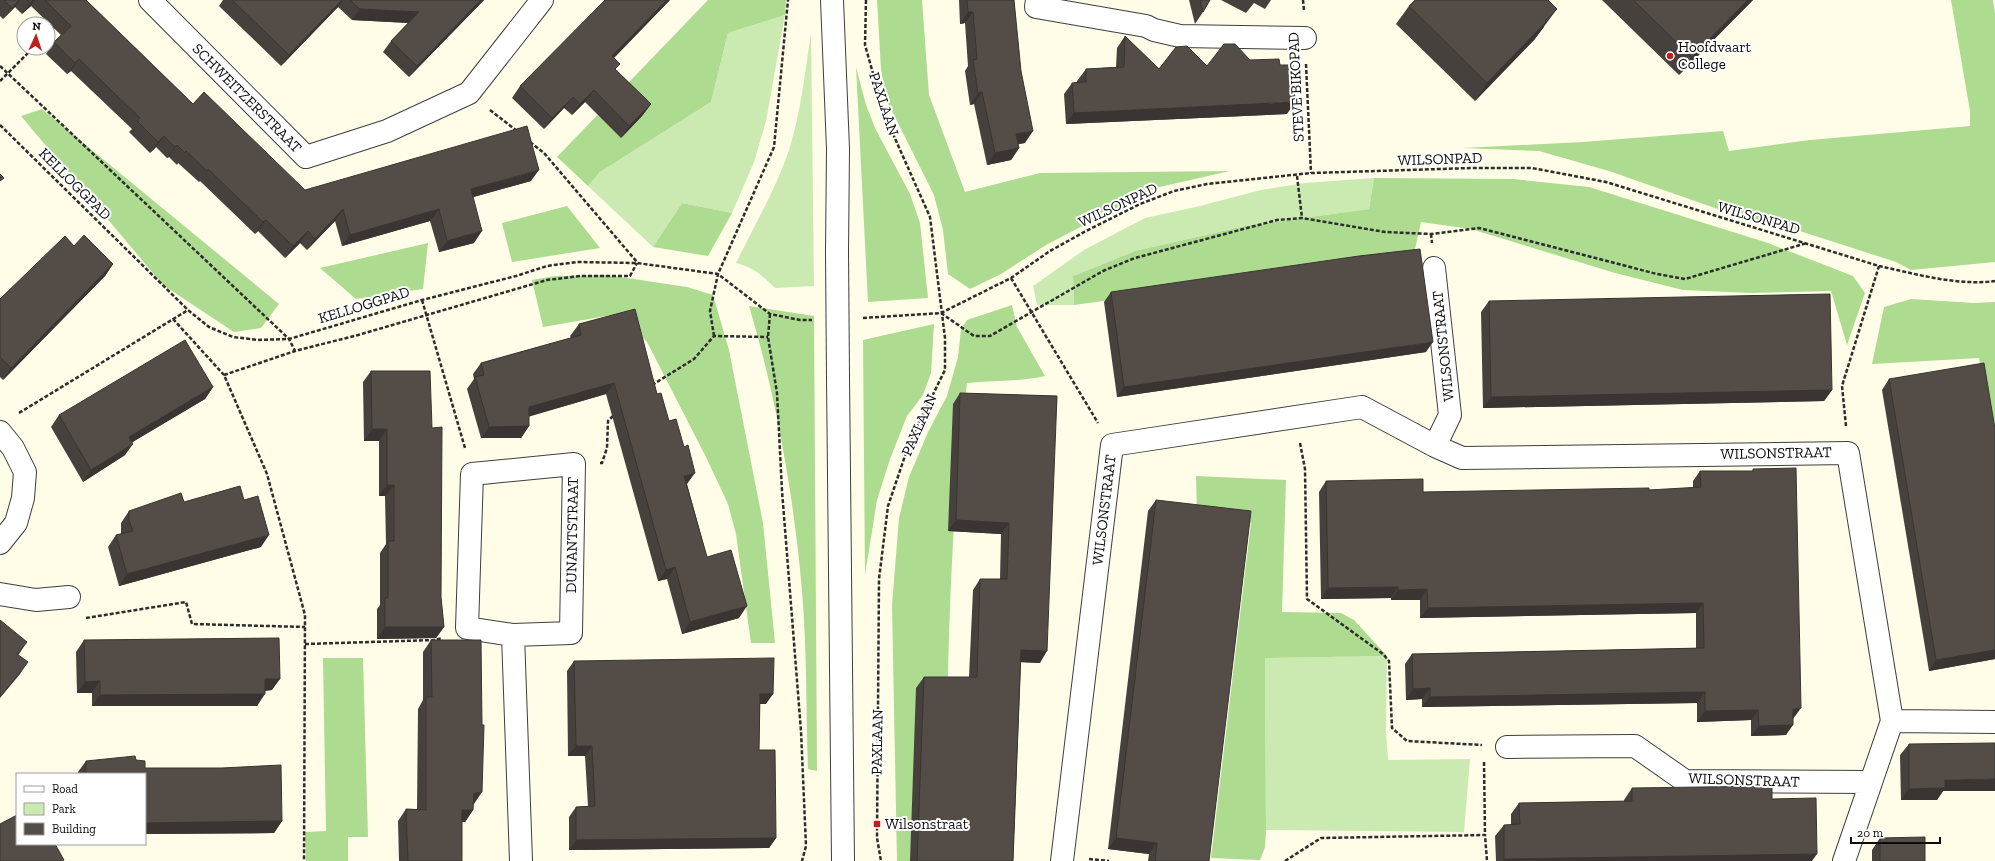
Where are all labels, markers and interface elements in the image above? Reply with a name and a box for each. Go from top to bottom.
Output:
north arrow [16,16,56,56]
text: N [32,20,42,33]
street label: STEVE BIKOPAD [1284,32,1308,142]
place label: Hoofdvaart College [1678,38,1752,73]
street label: SCHWEITZERSTRAAT [189,40,305,156]
marker: Hoofdvaart College [1665,51,1675,61]
street label: PAXLAAN [865,70,903,138]
street label: KELLOGGPAD [35,144,115,224]
street label: WILSONPAD [1397,149,1483,169]
street label: WILSONPAD [1076,179,1160,231]
street label: WILSONPAD [1716,198,1802,238]
street label: KELLOGGPAD [316,283,412,327]
street label: WILSONSTRAAT [1428,290,1458,402]
street label: PAXLAAN [897,391,941,459]
street label: WILSONSTRAAT [1720,443,1832,463]
street label: WILSONSTRAAT [1088,454,1120,566]
street label: DUNANTSTRAAT [562,477,582,593]
street label: PAXLAAN [867,709,887,775]
street label: WILSONSTRAAT [1688,769,1800,791]
legend [16,773,146,845]
text: Road [52,782,78,796]
text: Park [52,802,77,816]
place label: Wilsonstraat [885,815,969,833]
marker: Wilsonstraat [872,819,882,829]
scale bar [1851,819,1940,845]
text: Building [52,822,96,836]
text: 20 m [1857,826,1884,840]

